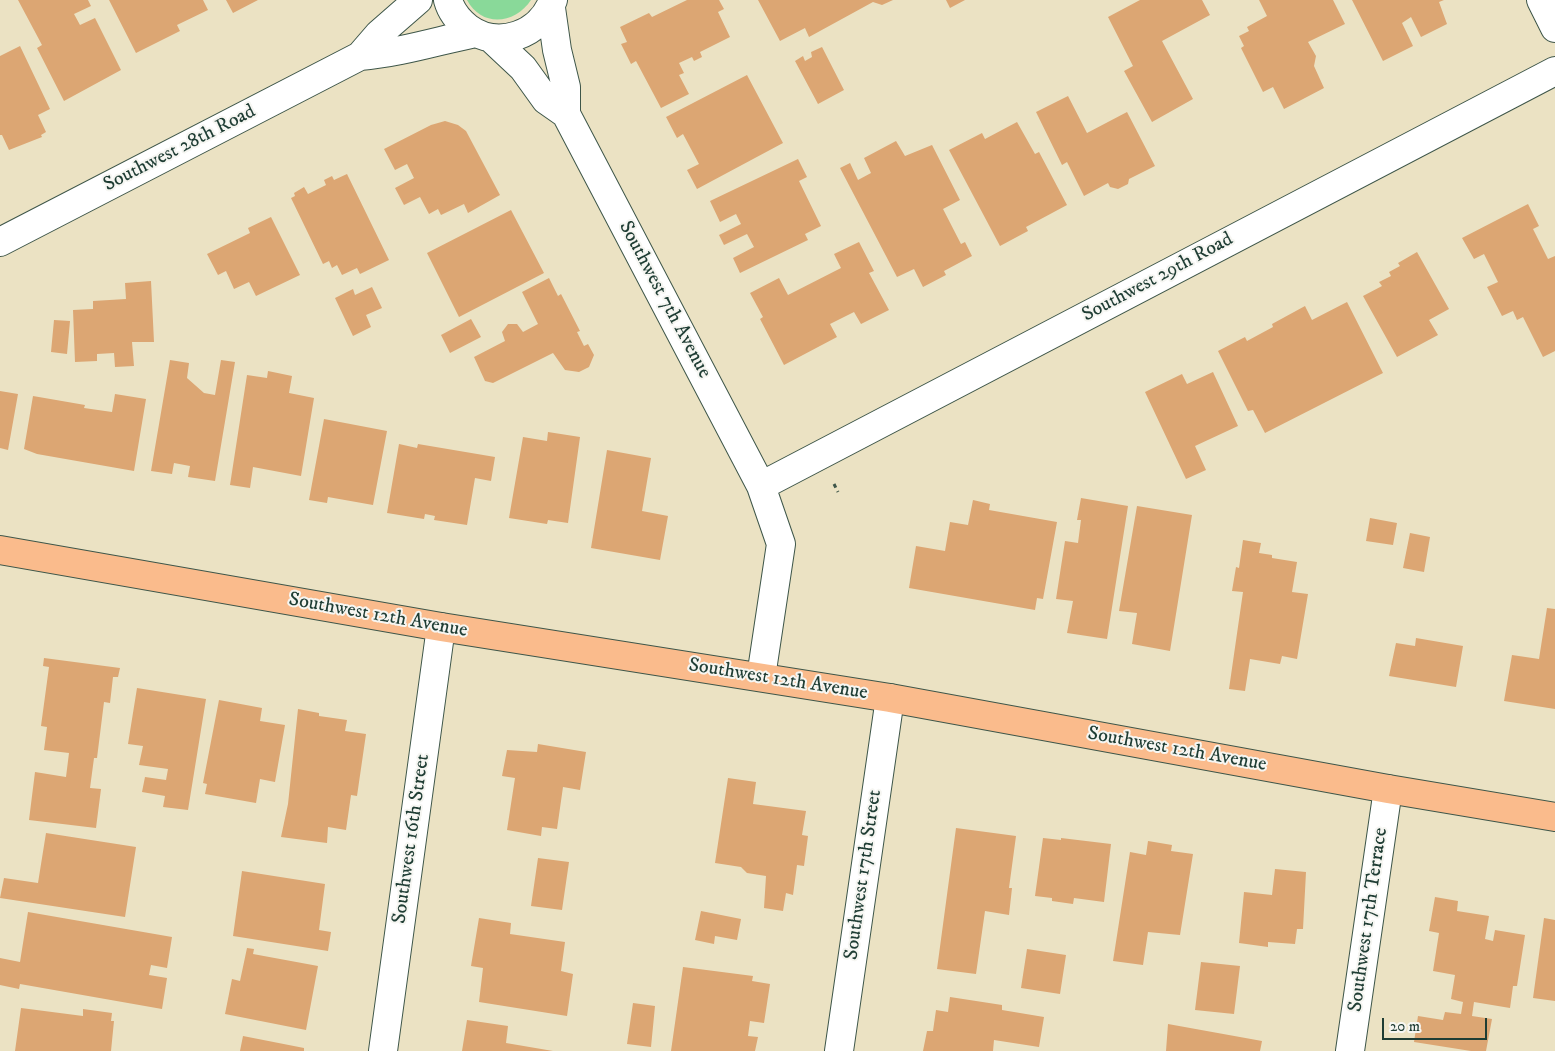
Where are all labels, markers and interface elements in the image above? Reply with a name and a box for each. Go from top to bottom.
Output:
street label: Southwest 28th Road [100,100,260,198]
street label: Southwest 7th Avenue [612,217,716,383]
street label: Southwest 29th Road [1078,228,1238,328]
street label: Southwest 12th Avenue [287,588,469,644]
street label: Southwest 12th Avenue [687,654,869,706]
street label: Southwest 12th Avenue [1086,722,1268,778]
street label: Southwest 16th Street [388,753,436,925]
street label: Southwest 17th Street [840,788,888,962]
street label: Southwest 17th Terrace [1344,826,1394,1014]
scale bar [1385,1008,1490,1040]
text: 20 m [1390,1017,1420,1036]

